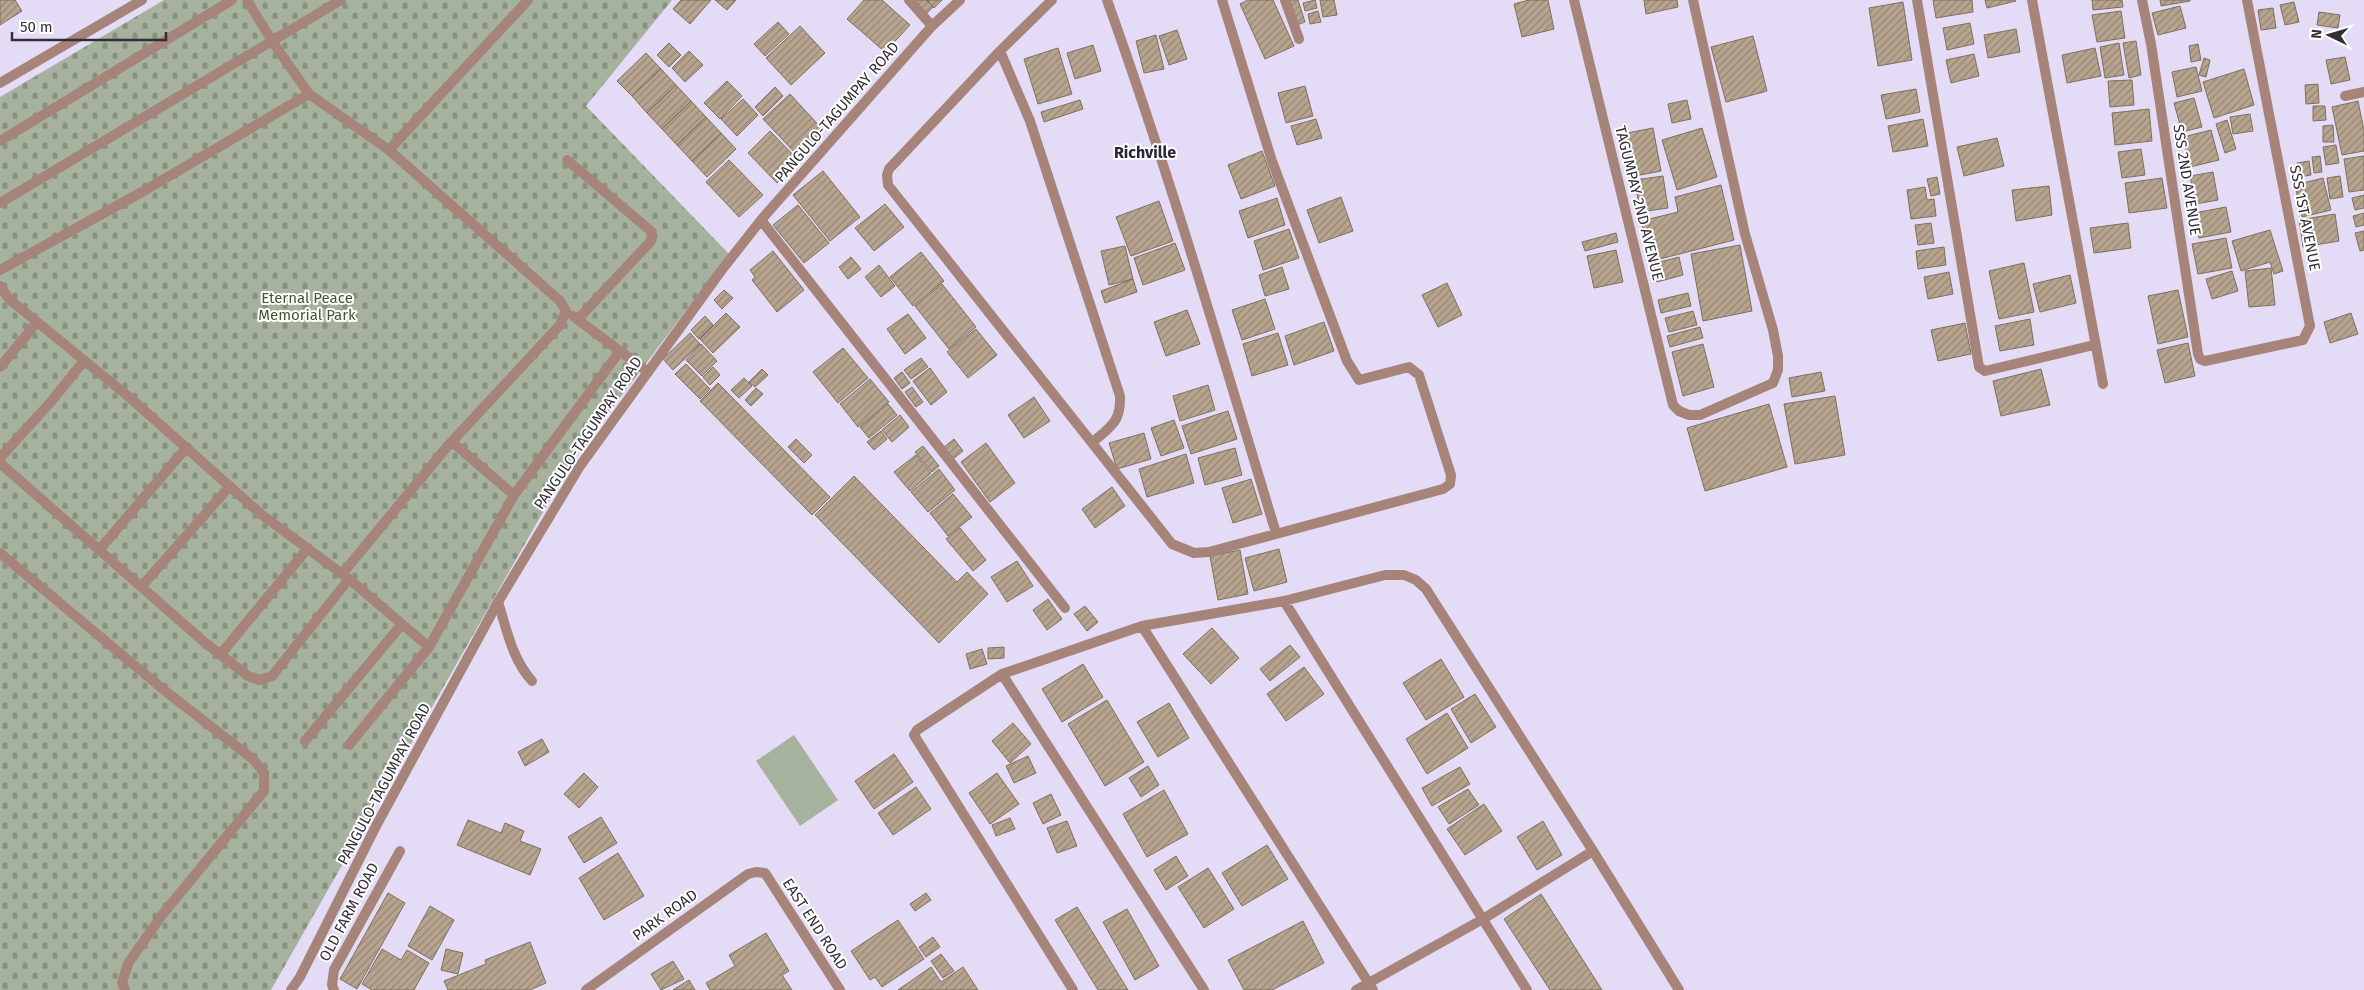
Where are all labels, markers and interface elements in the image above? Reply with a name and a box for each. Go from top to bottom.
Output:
scale bar [12,10,166,42]
north arrow [2304,10,2354,60]
text: 50 m [20,18,53,36]
text: N [2308,29,2325,39]
street label: PANGULO-TAGUMPAY ROAD [771,38,903,186]
street label: SSS 2ND AVENUE [2169,123,2205,237]
street label: TAGUMPAY 2ND AVENUE [1611,124,1667,282]
district label: Richville [1114,143,1176,162]
street label: SSS 1ST AVENUE [2286,164,2324,272]
park label: Eternal Peace Memorial Park [258,289,356,324]
street label: PANGULO-TAGUMPAY ROAD [530,353,646,513]
street label: PANGULO-TAGUMPAY ROAD [334,700,434,868]
street label: OLD FARM ROAD [316,860,382,964]
street label: EAST END ROAD [779,875,851,973]
street label: PARK ROAD [629,885,701,945]

